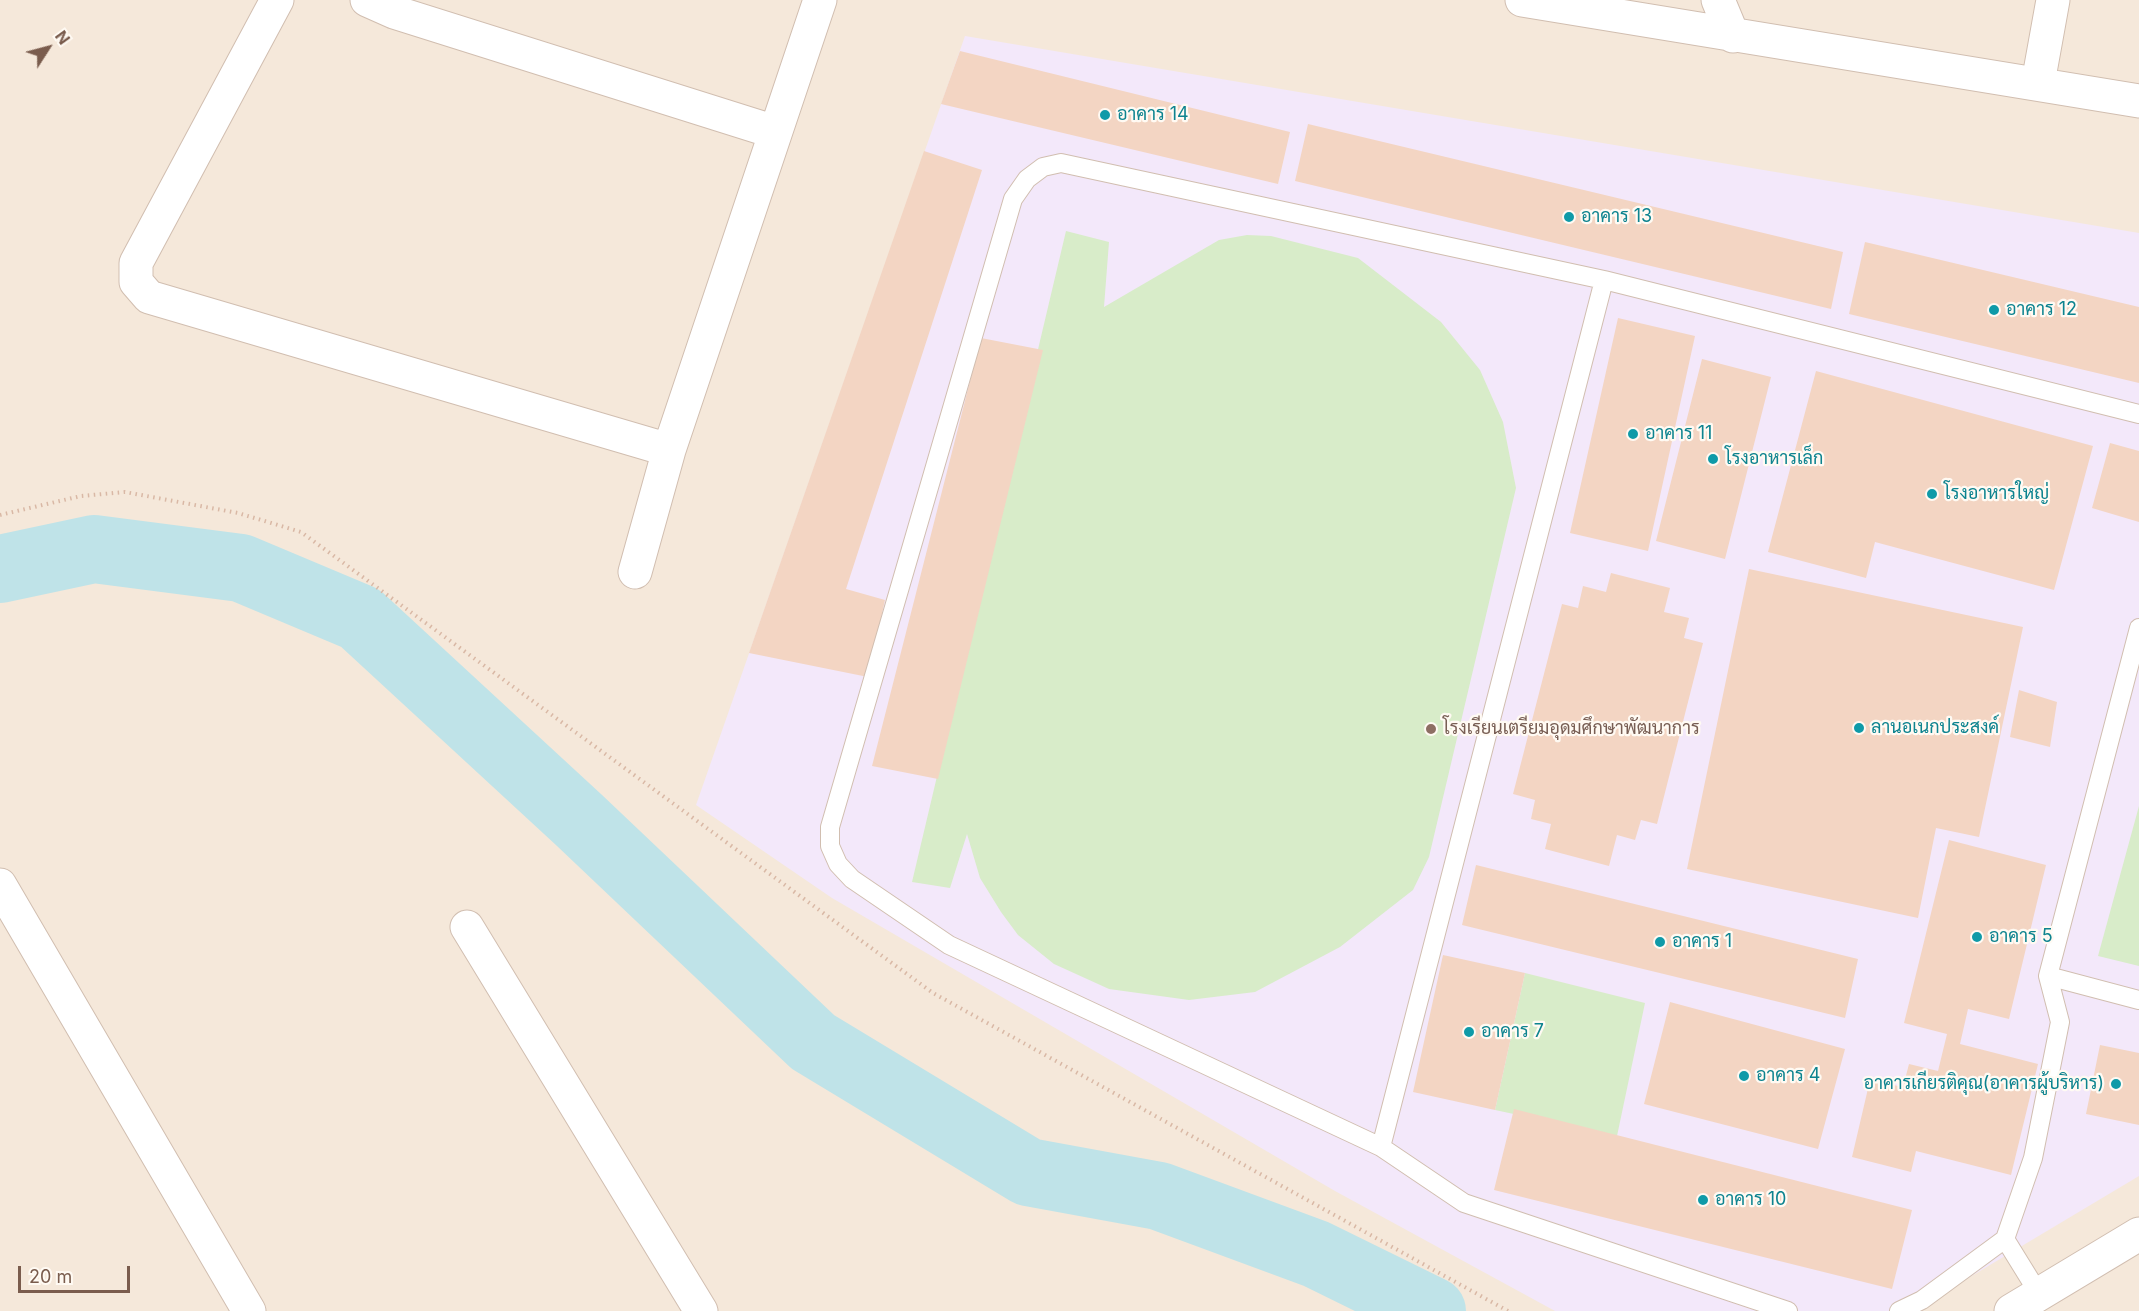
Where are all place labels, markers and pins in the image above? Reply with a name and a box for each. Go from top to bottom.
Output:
place label: อาคาร 14 [1117,104,1189,126]
marker: อาคาร 14 [1098,108,1112,122]
place label: อาคาร 13 [1581,206,1652,228]
marker: อาคาร 13 [1562,210,1576,224]
place label: อาคาร 12 [2006,299,2077,321]
marker: อาคาร 12 [1987,303,2001,317]
place label: อาคาร 11 [1645,423,1712,445]
marker: อาคาร 11 [1626,427,1640,441]
place label: โรงอาหารเล็ก [1725,448,1823,470]
marker: โรงอาหารเล็ก [1706,452,1720,466]
place label: โรงอาหารใหญ่ [1944,483,2049,505]
marker: โรงอาหารใหญ่ [1925,487,1939,501]
place label: ลานอเนกประสงค์ [1871,717,1999,739]
place label: โรงเรียนเตรียมอุดมศึกษาพัฒนาการ [1443,718,1700,740]
marker: ลานอเนกประสงค์ [1852,721,1866,735]
marker: โรงเรียนเตรียมอุดมศึกษาพัฒนาการ [1424,722,1438,736]
place label: อาคาร 5 [1989,926,2053,948]
marker: อาคาร 5 [1970,930,1984,944]
place label: อาคาร 1 [1672,931,1732,953]
marker: อาคาร 1 [1653,935,1667,949]
place label: อาคาร 7 [1481,1021,1544,1043]
marker: อาคาร 7 [1462,1025,1476,1039]
place label: อาคาร 4 [1756,1065,1820,1087]
marker: อาคาร 4 [1737,1069,1751,1083]
place label: อาคารเกียรติคุณ(อาคารผู้บริหาร) [1864,1073,2104,1095]
marker: อาคารเกียรติคุณ(อาคารผู้บริหาร) [2109,1077,2123,1091]
place label: อาคาร 10 [1715,1189,1786,1211]
marker: อาคาร 10 [1696,1193,1710,1207]

